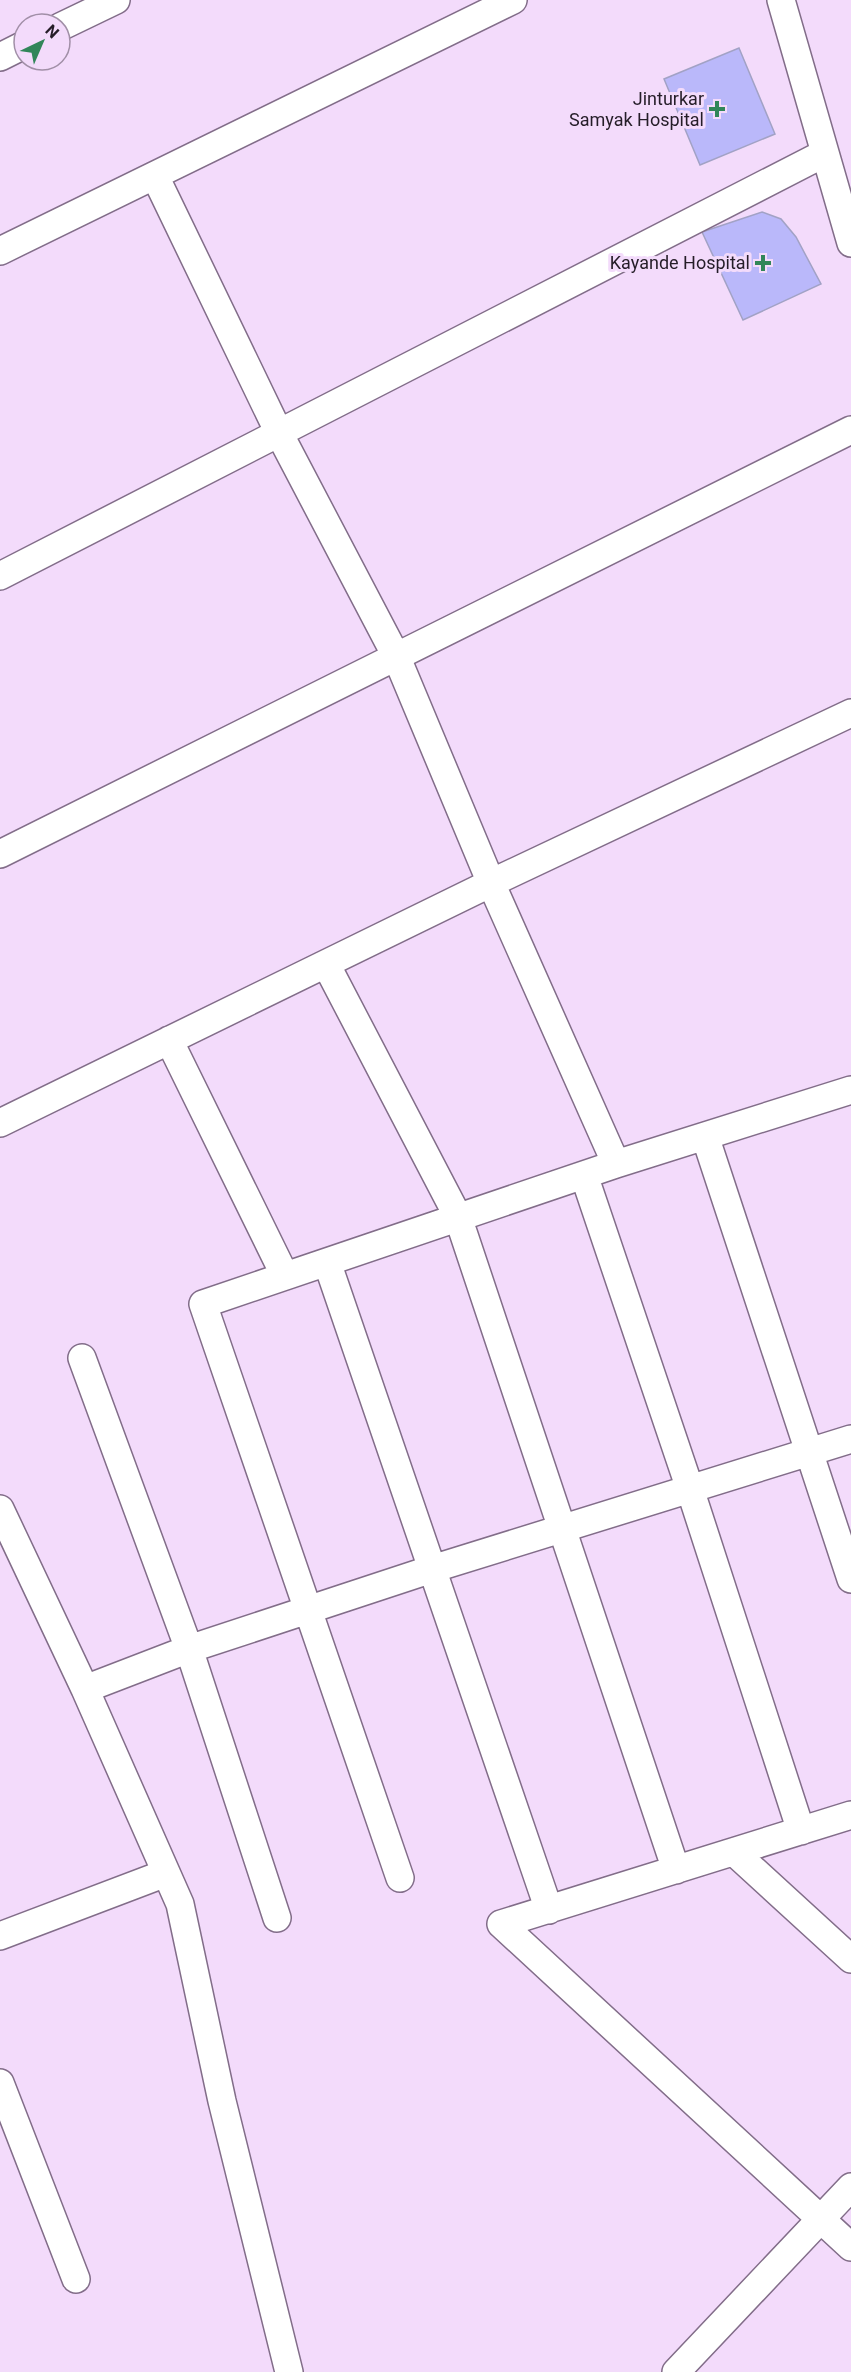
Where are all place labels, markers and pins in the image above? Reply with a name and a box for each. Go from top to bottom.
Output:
place label: Jinturkar Samyak Hospital [569,88,704,130]
marker: Jinturkar Samyak Hospital [708,100,726,118]
place label: Kayande Hospital [610,252,750,273]
marker: Kayande Hospital [754,254,772,272]

